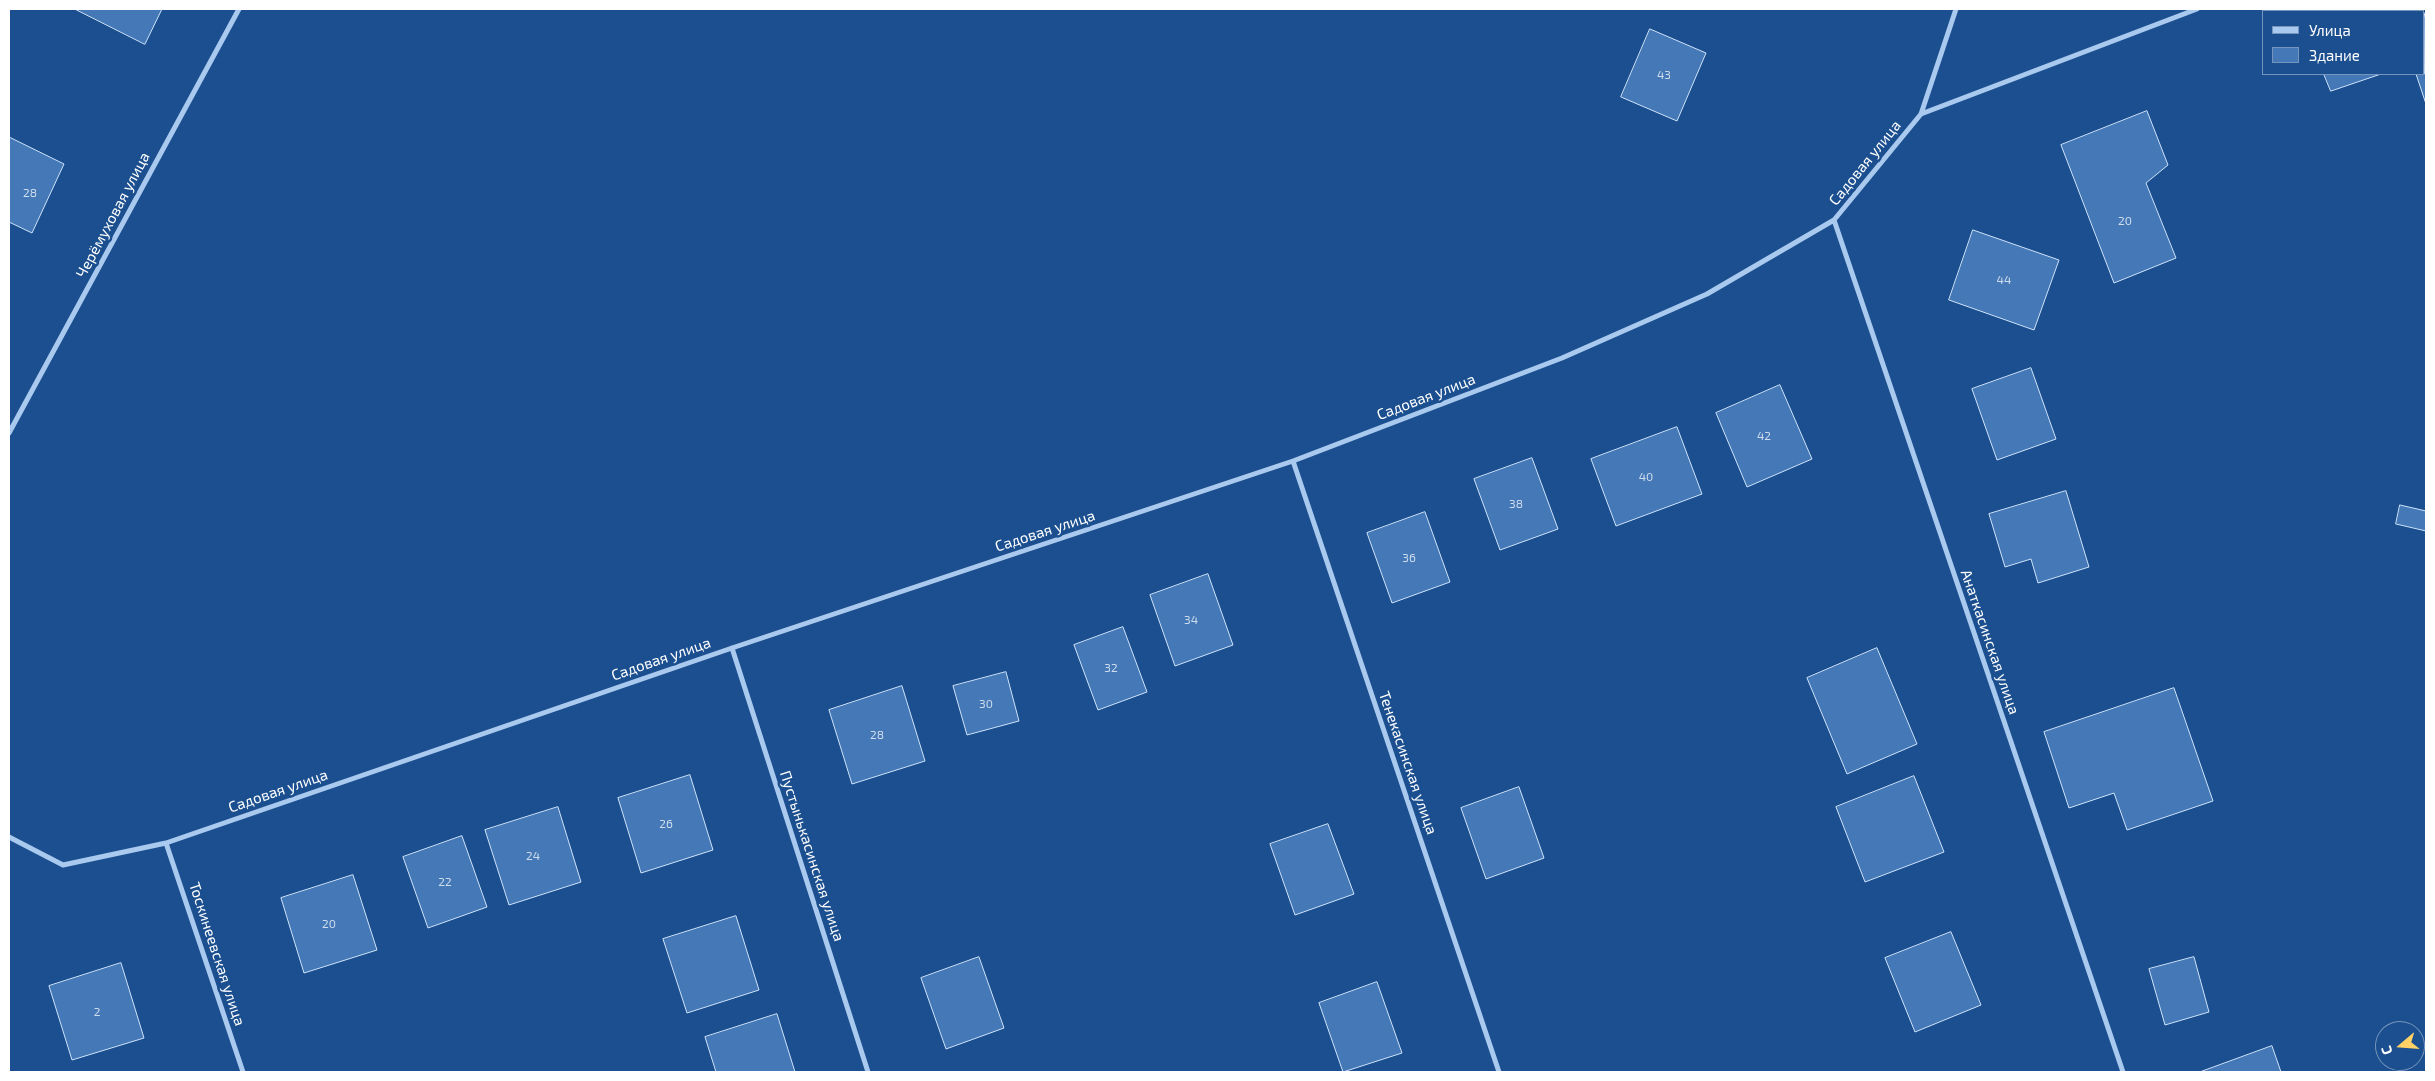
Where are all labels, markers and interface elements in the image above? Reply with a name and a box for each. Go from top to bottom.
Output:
legend [2262,10,2425,75]
text: Улица [2309,21,2351,39]
text: Здание [2309,46,2360,64]
house number: 43 [1657,68,1671,82]
street label: Садовая улица [1825,117,1905,209]
street label: Черёмуховая улица [72,149,154,281]
house number: 28 [23,186,37,200]
house number: 20 [2118,214,2132,228]
house number: 44 [1997,273,2011,287]
street label: Садовая улица [1374,370,1478,424]
house number: 42 [1757,429,1771,443]
house number: 40 [1639,470,1653,484]
house number: 38 [1509,497,1523,511]
street label: Садовая улица [993,506,1097,556]
house number: 36 [1402,551,1416,565]
street label: Анаткасинская улица [1957,567,2023,717]
house number: 34 [1184,613,1198,627]
street label: Садовая улица [609,634,713,684]
house number: 32 [1104,661,1118,675]
street label: Тенекасинская улица [1375,689,1441,837]
house number: 30 [979,697,993,711]
house number: 28 [870,728,884,742]
street label: Садовая улица [226,766,330,816]
street label: Пустынькасинская улица [776,768,848,944]
house number: 26 [659,817,673,831]
house number: 24 [526,849,540,863]
house number: 22 [438,875,452,889]
street label: Тоскинеевская улица [185,880,249,1028]
house number: 20 [322,917,336,931]
house number: 2 [94,1005,100,1019]
north arrow [2375,1021,2425,1071]
text: С [2377,1044,2396,1057]

